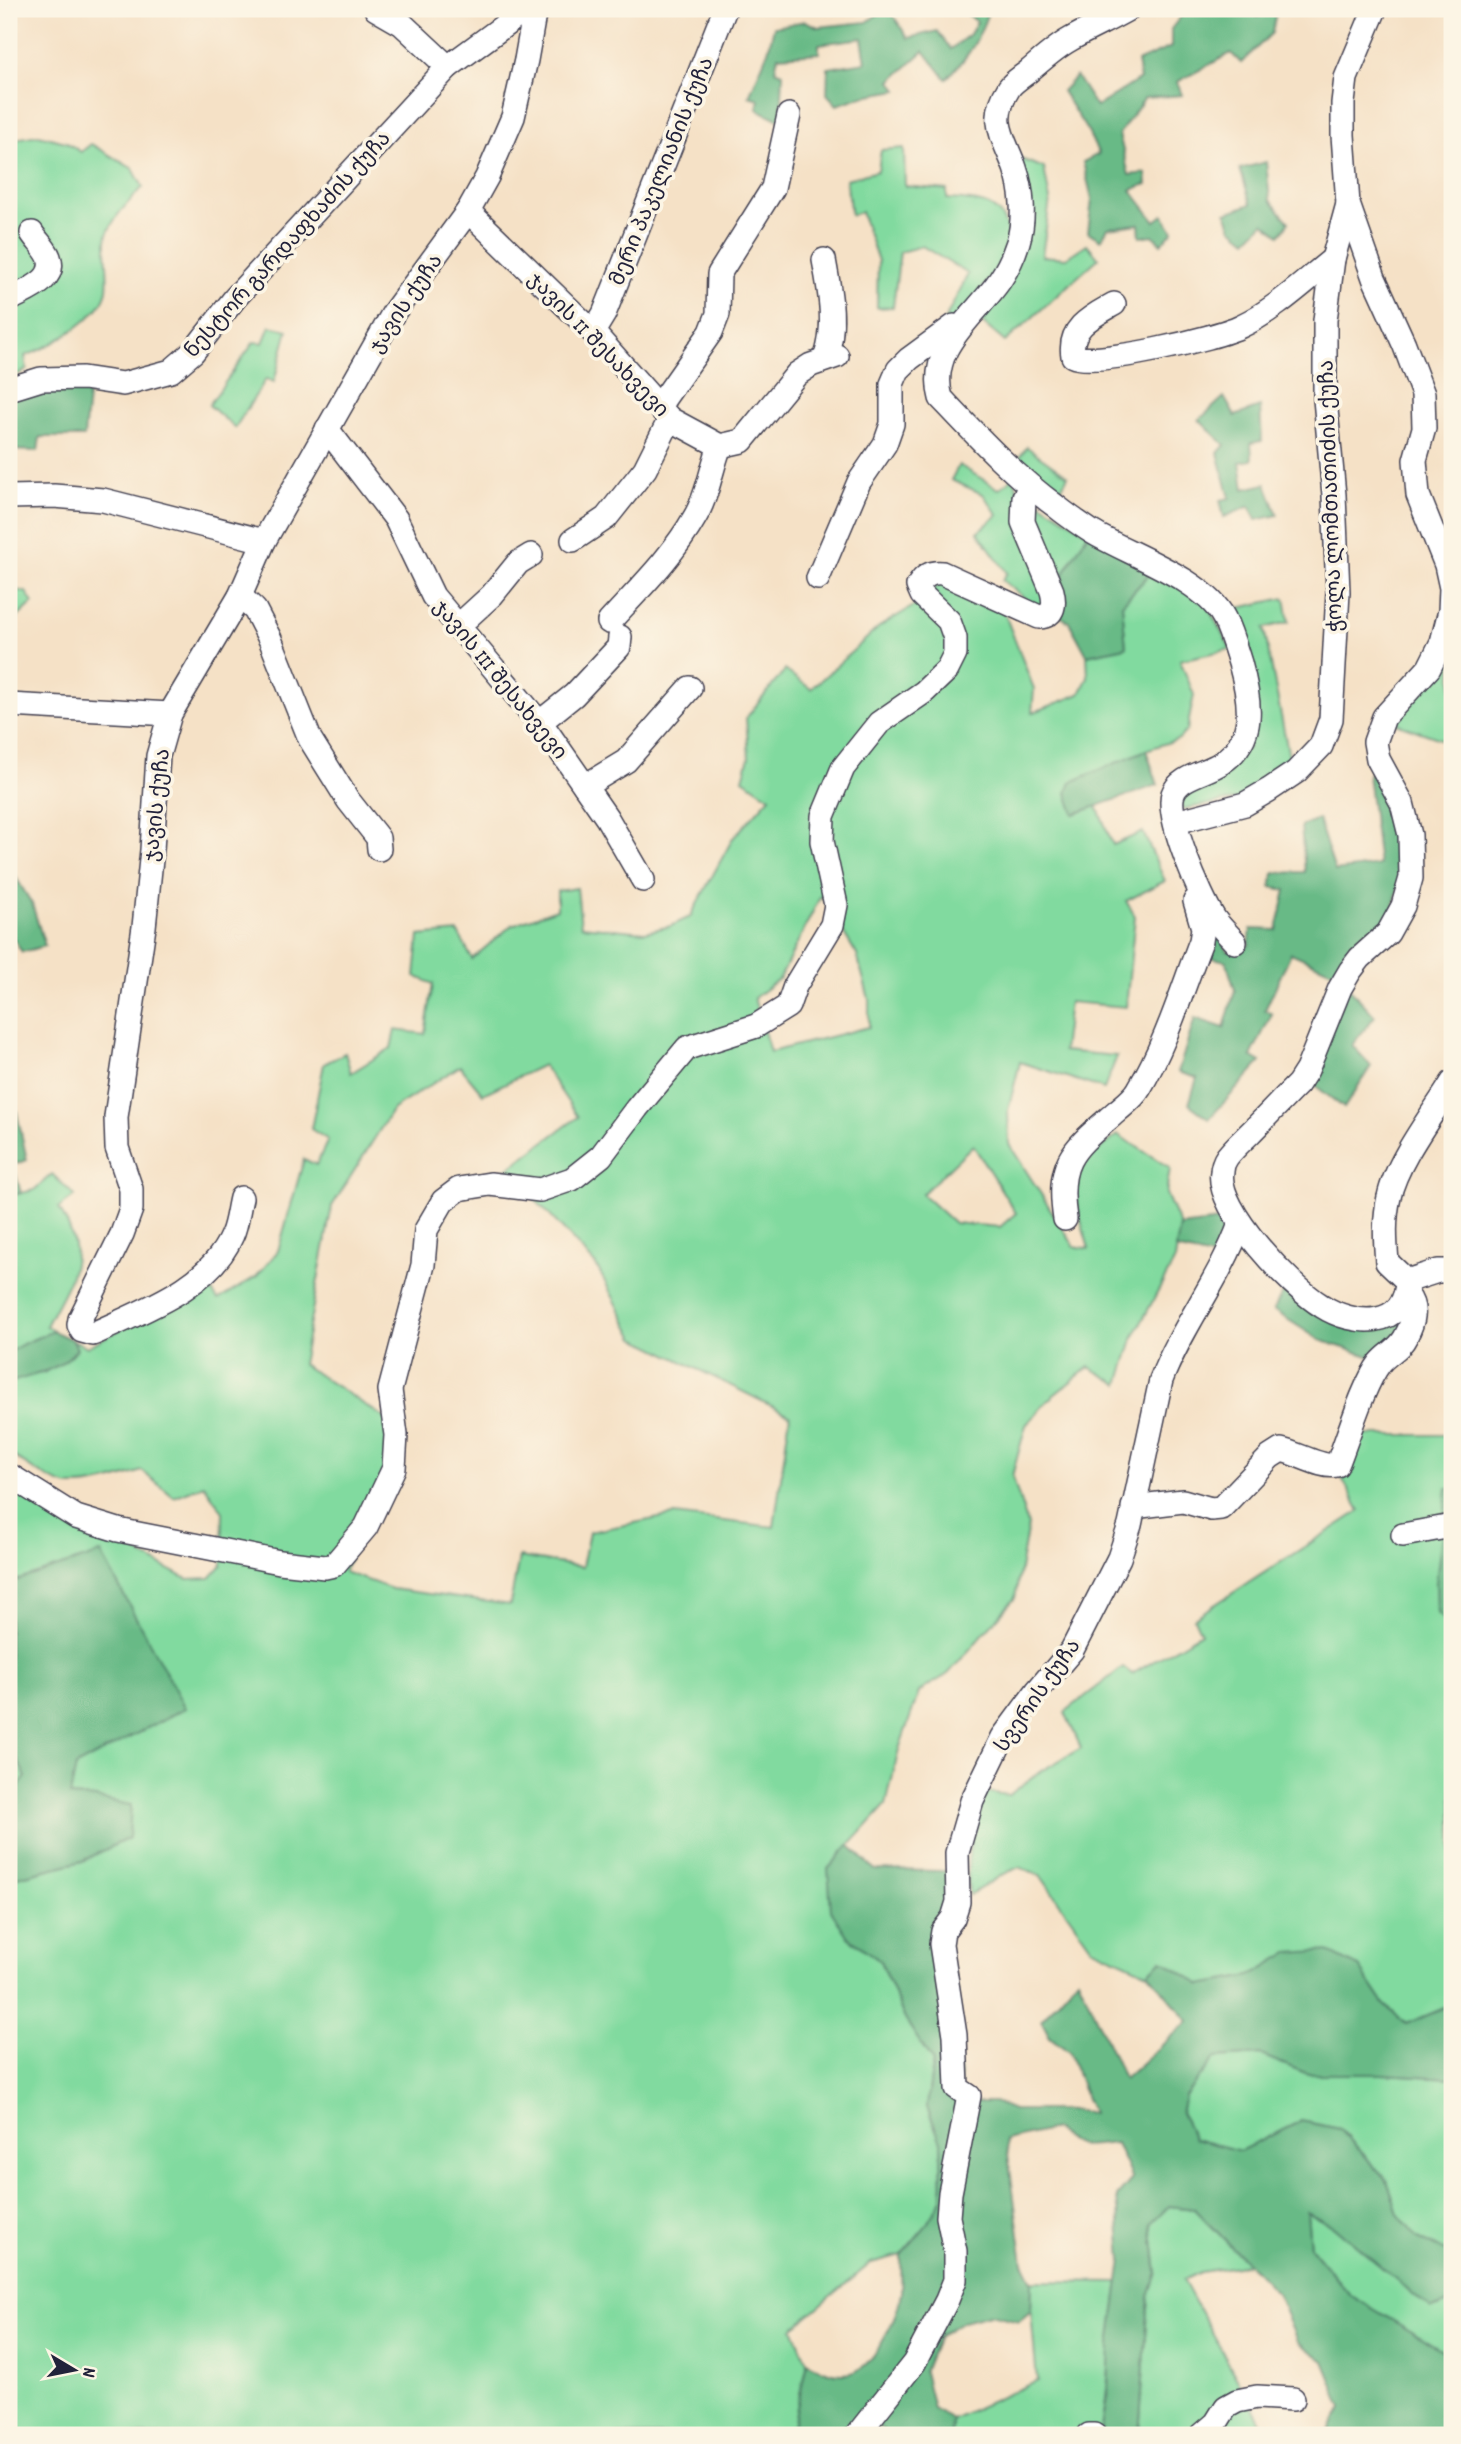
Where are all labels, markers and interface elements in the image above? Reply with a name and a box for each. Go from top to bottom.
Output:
street label: მერი პაკელიანის ქუჩა [604,53,723,291]
street label: ნესტორ გარდაფხაძის ქუჩა [179,126,399,366]
street label: ჯავის ქუჩა [363,249,452,360]
street label: ჯავის II შესახვევი [519,267,674,426]
street label: ჭოლა ლომთათიძის ქუჩა [1313,359,1353,633]
street label: ჯავის III შესახვევი [424,594,573,768]
street label: ჯავის ქუჩა [138,747,180,863]
street label: სვერის ქუჩა [989,1634,1090,1760]
north arrow [38,2336,108,2406]
text: N [73,2365,101,2379]

